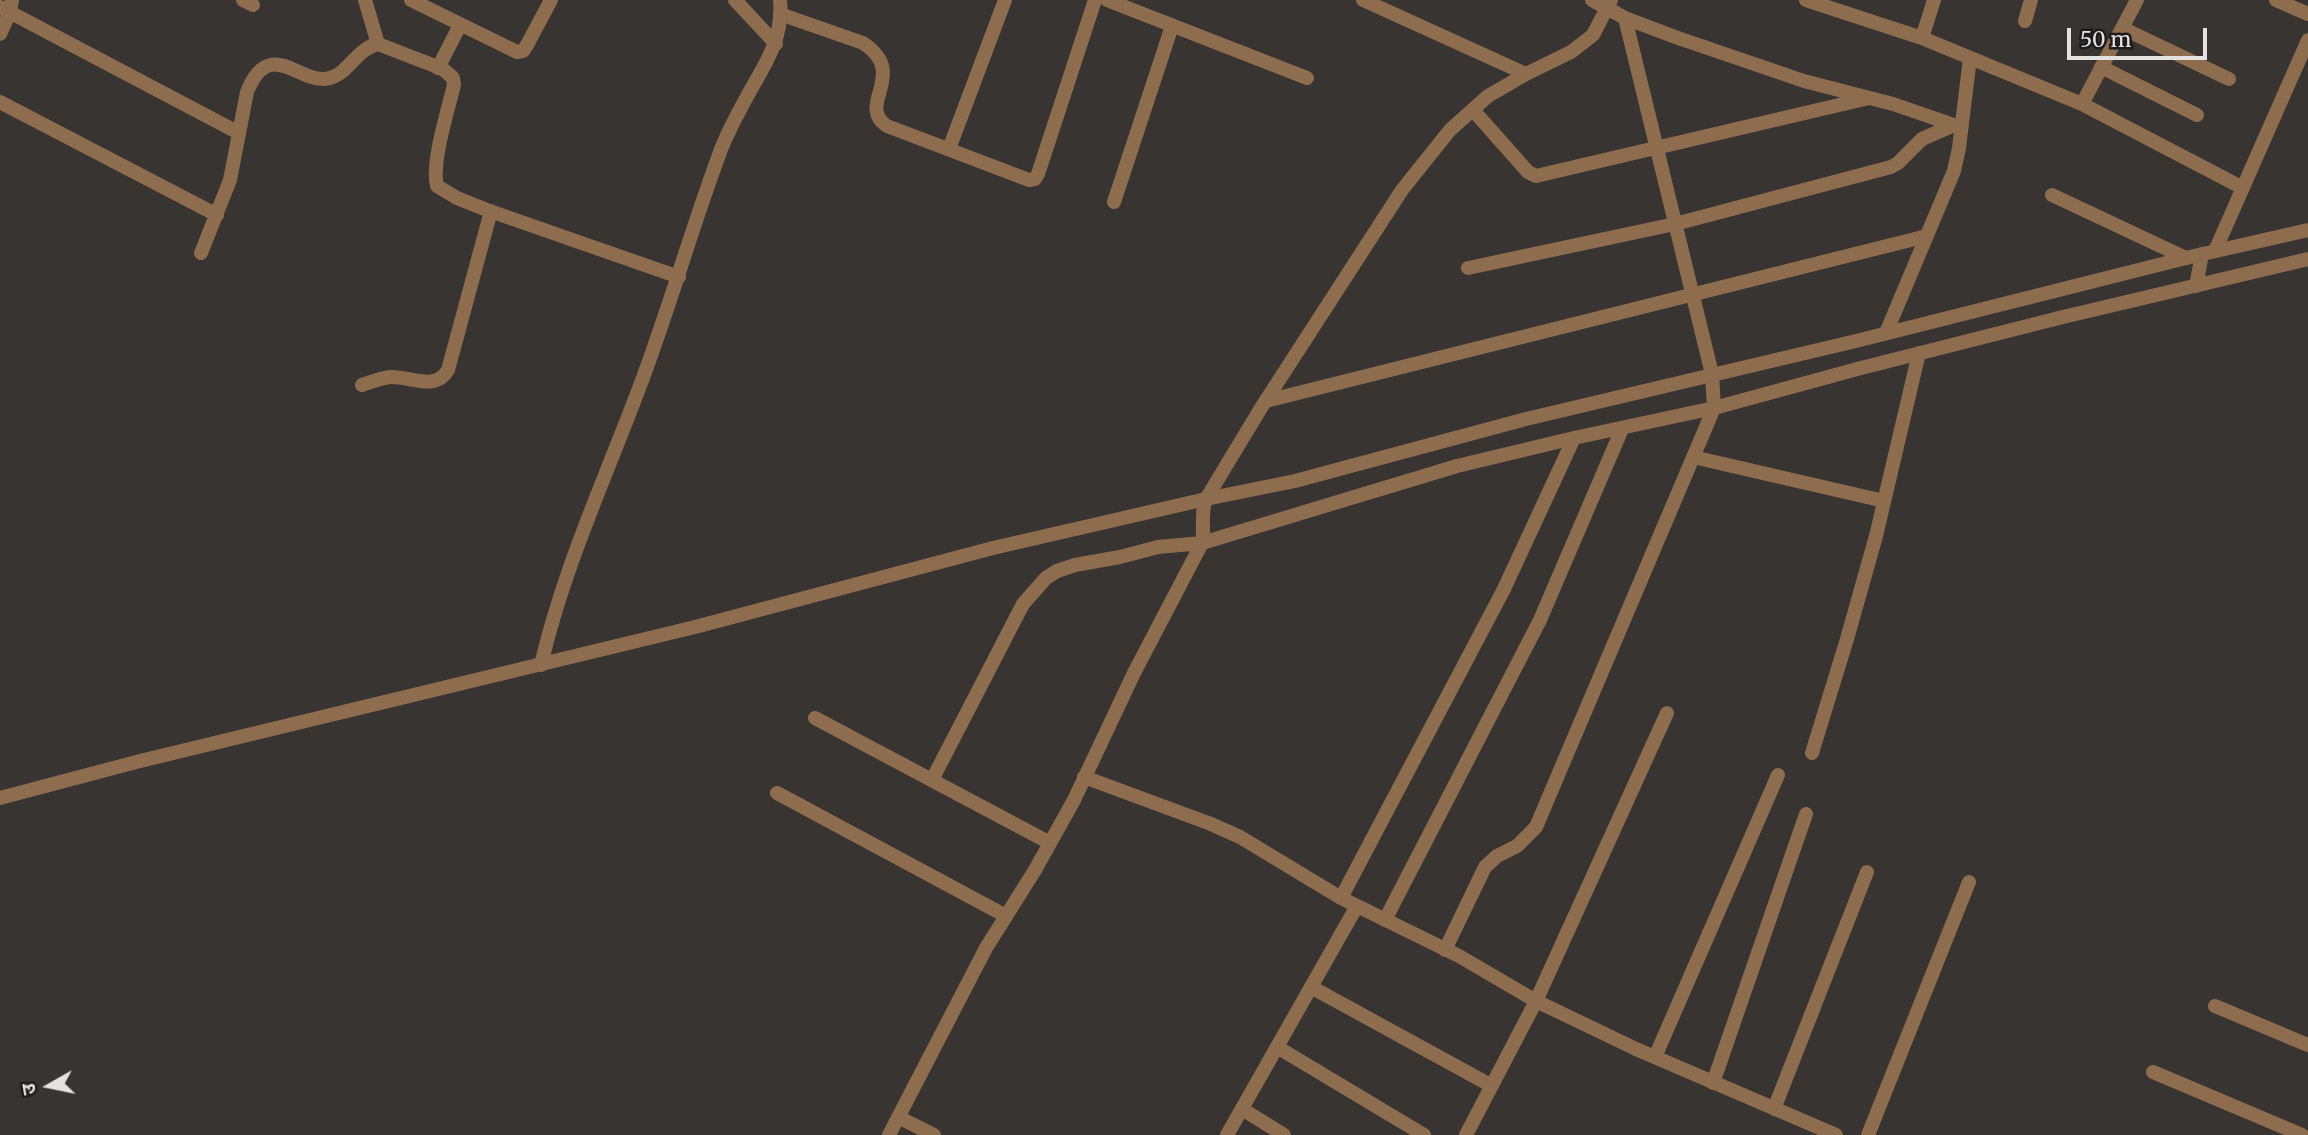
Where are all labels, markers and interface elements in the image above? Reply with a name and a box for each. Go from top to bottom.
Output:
scale bar [2070,14,2210,58]
text: 50 m [2080,26,2131,53]
north arrow [14,1051,84,1121]
text: उ [16,1082,41,1097]

